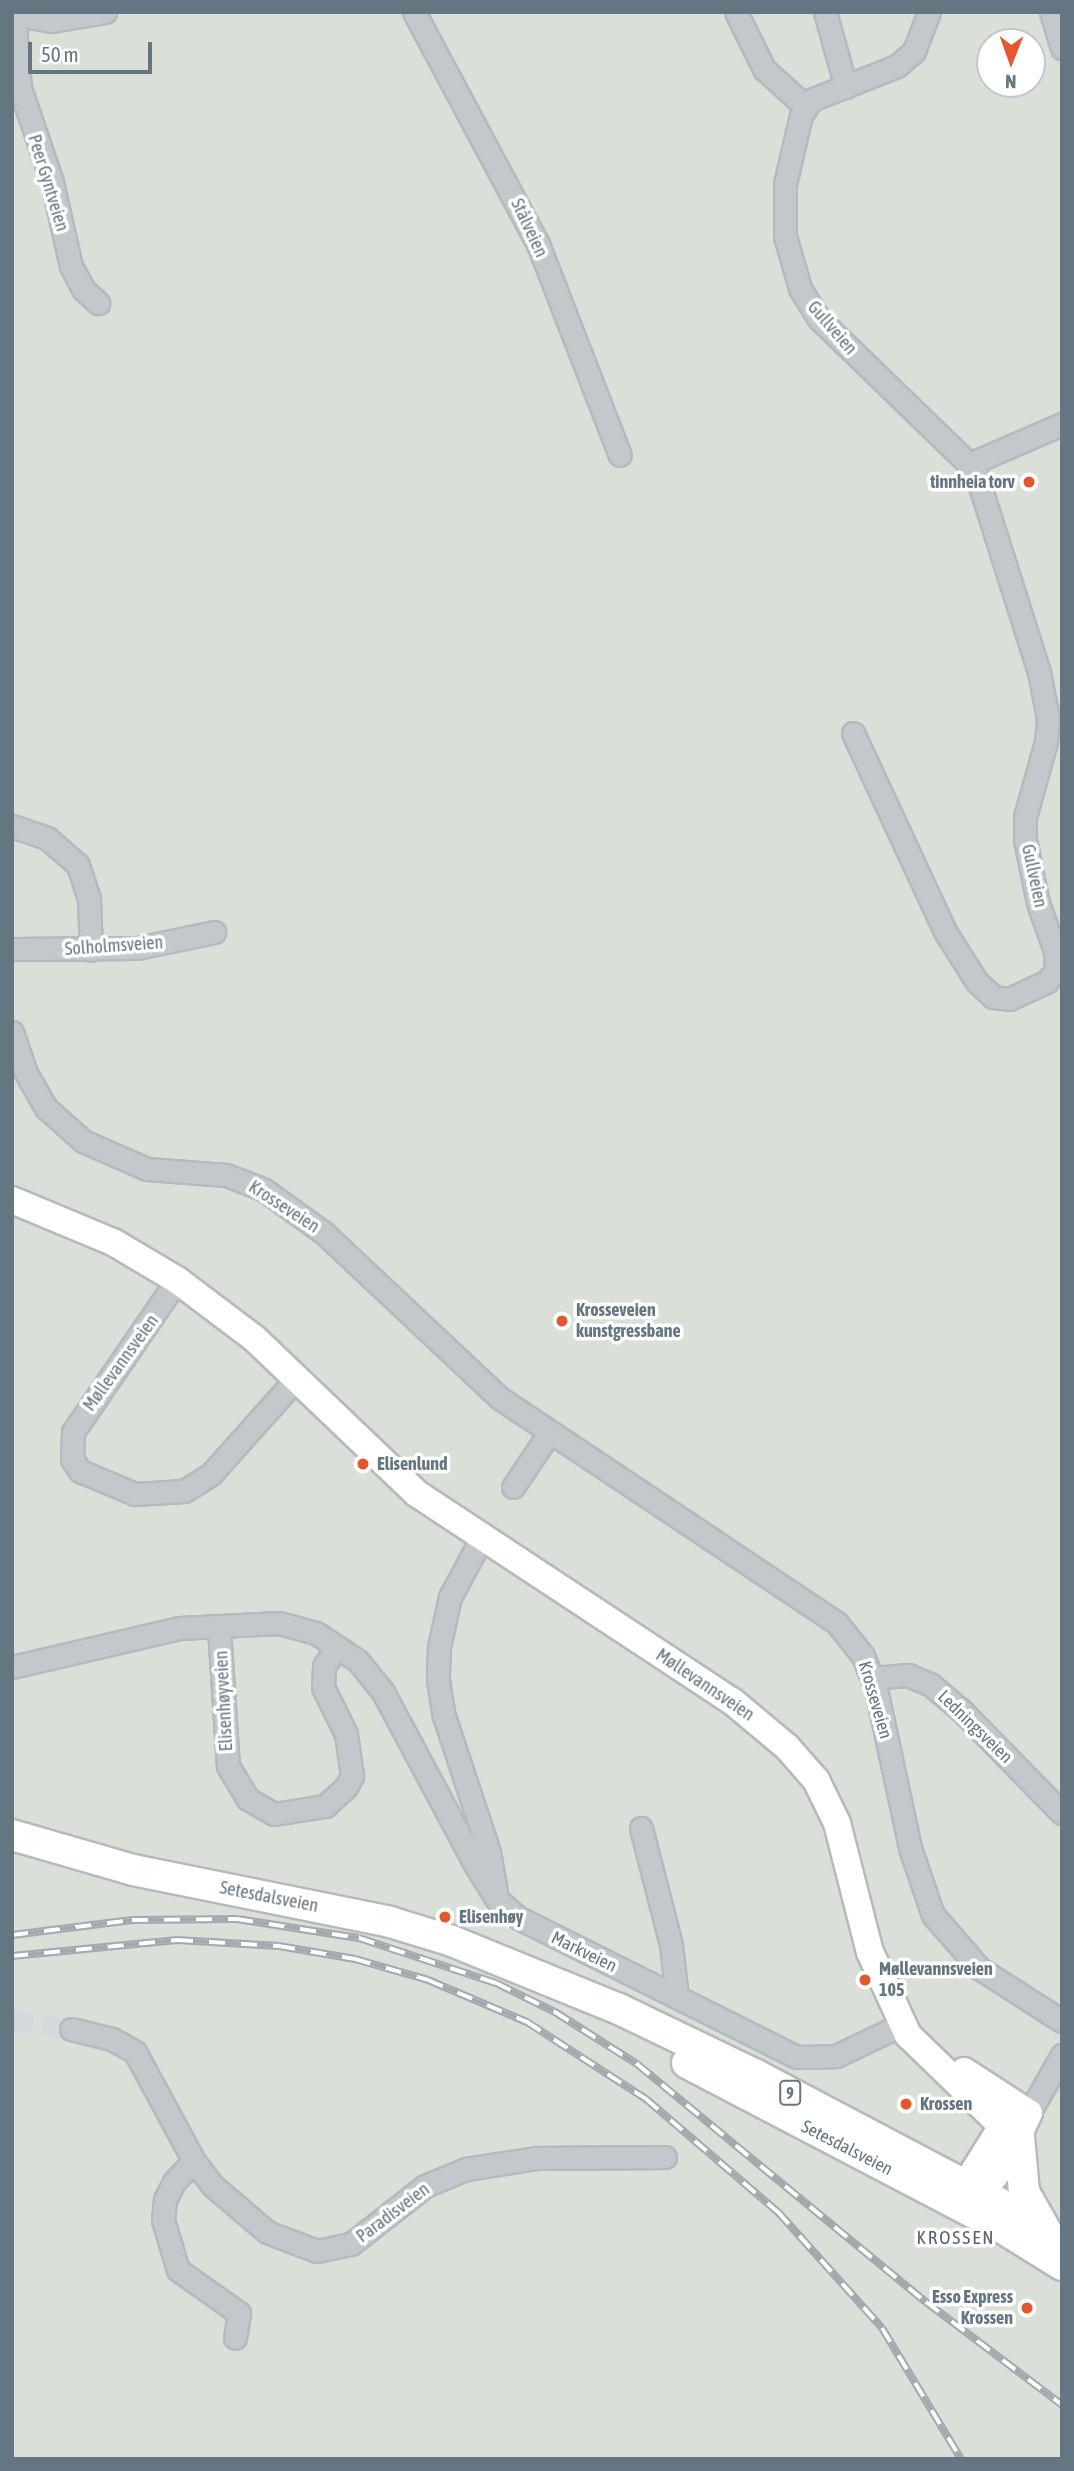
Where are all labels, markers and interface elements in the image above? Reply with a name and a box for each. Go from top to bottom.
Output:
scale bar [32,28,156,72]
north arrow [976,28,1046,98]
text: 50 m [41,42,79,66]
text: N [1005,71,1016,93]
street label: Peer Gyntveien [23,132,73,234]
street label: Stålveien [506,195,552,261]
street label: Gullveien [803,297,861,359]
place label: tinnheia torv [930,471,1015,493]
marker: tinnheia torv [1021,474,1037,490]
street label: Gullveien [1017,842,1051,910]
street label: Solholmsveien [64,932,164,960]
street label: Krosseveien [245,1176,323,1238]
place label: Krosseveien kunstgressbane [576,1300,681,1342]
street label: Møllevannsveien [79,1311,163,1415]
marker: Krosseveien kunstgressbane [554,1313,570,1329]
place label: Elisenlund [377,1453,448,1475]
marker: Elisenlund [355,1456,371,1472]
street label: Møllevannsveien [652,1644,758,1726]
street label: Elisenhøyveien [211,1650,237,1752]
street label: Krosseveien [854,1659,896,1741]
street label: Ledningsveien [933,1686,1017,1768]
street label: Setesdalsveien [218,1877,320,1917]
place label: Elisenhøy [459,1906,523,1928]
marker: Elisenhøy [437,1909,453,1925]
street label: Markveien [548,1927,620,1977]
place label: Møllevannsveien 105 [879,1959,993,2002]
marker: Møllevannsveien 105 [857,1972,873,1988]
road number: 9 [778,2080,802,2106]
place label: Krossen [920,2093,972,2115]
marker: Krossen [898,2096,914,2112]
street label: Setesdalsveien [798,2116,896,2180]
street label: Paradisveien [352,2179,434,2247]
district label: KROSSEN [917,2227,995,2249]
place label: Esso Express Krossen [932,2287,1013,2330]
marker: Esso Express Krossen [1019,2300,1035,2316]

